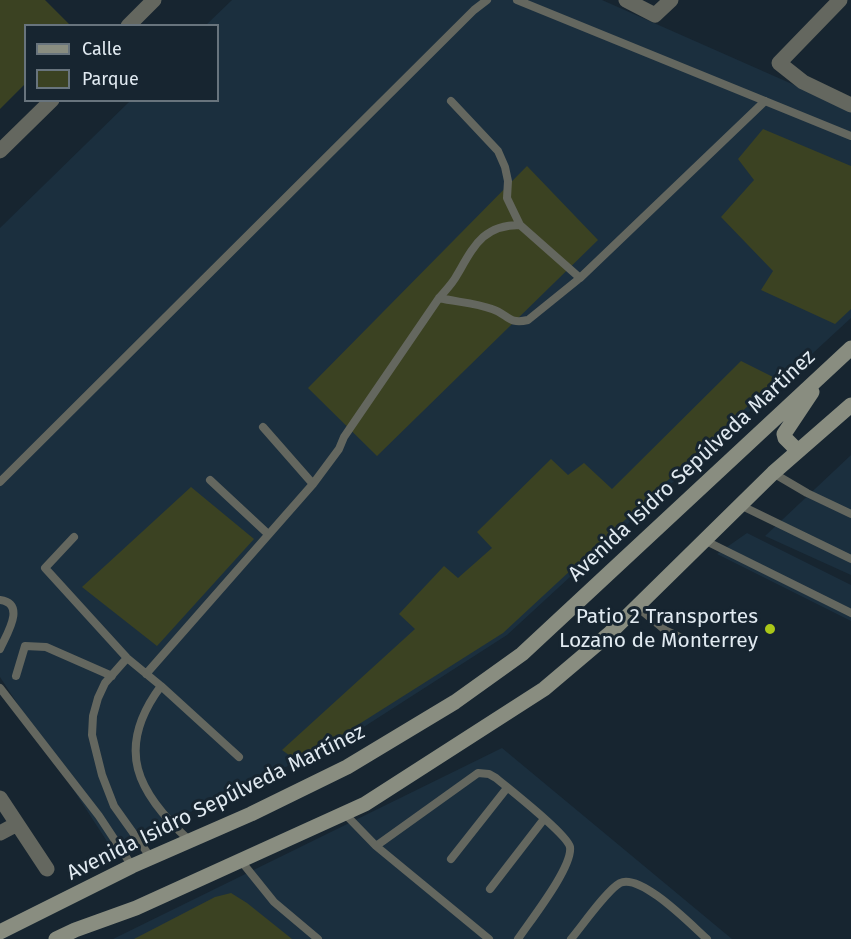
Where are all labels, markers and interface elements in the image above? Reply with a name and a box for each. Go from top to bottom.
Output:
legend [24,24,219,102]
text: Calle [82,38,122,60]
text: Parque [82,68,139,90]
street label: Avenida Isidro Sepúlveda Martínez [563,345,821,587]
place label: Patio 2 Transportes Lozano de Monterrey [559,604,758,654]
marker: Patio 2 Transportes Lozano de Monterrey [763,622,777,636]
street label: Avenida Isidro Sepúlveda Martínez [63,720,369,886]

